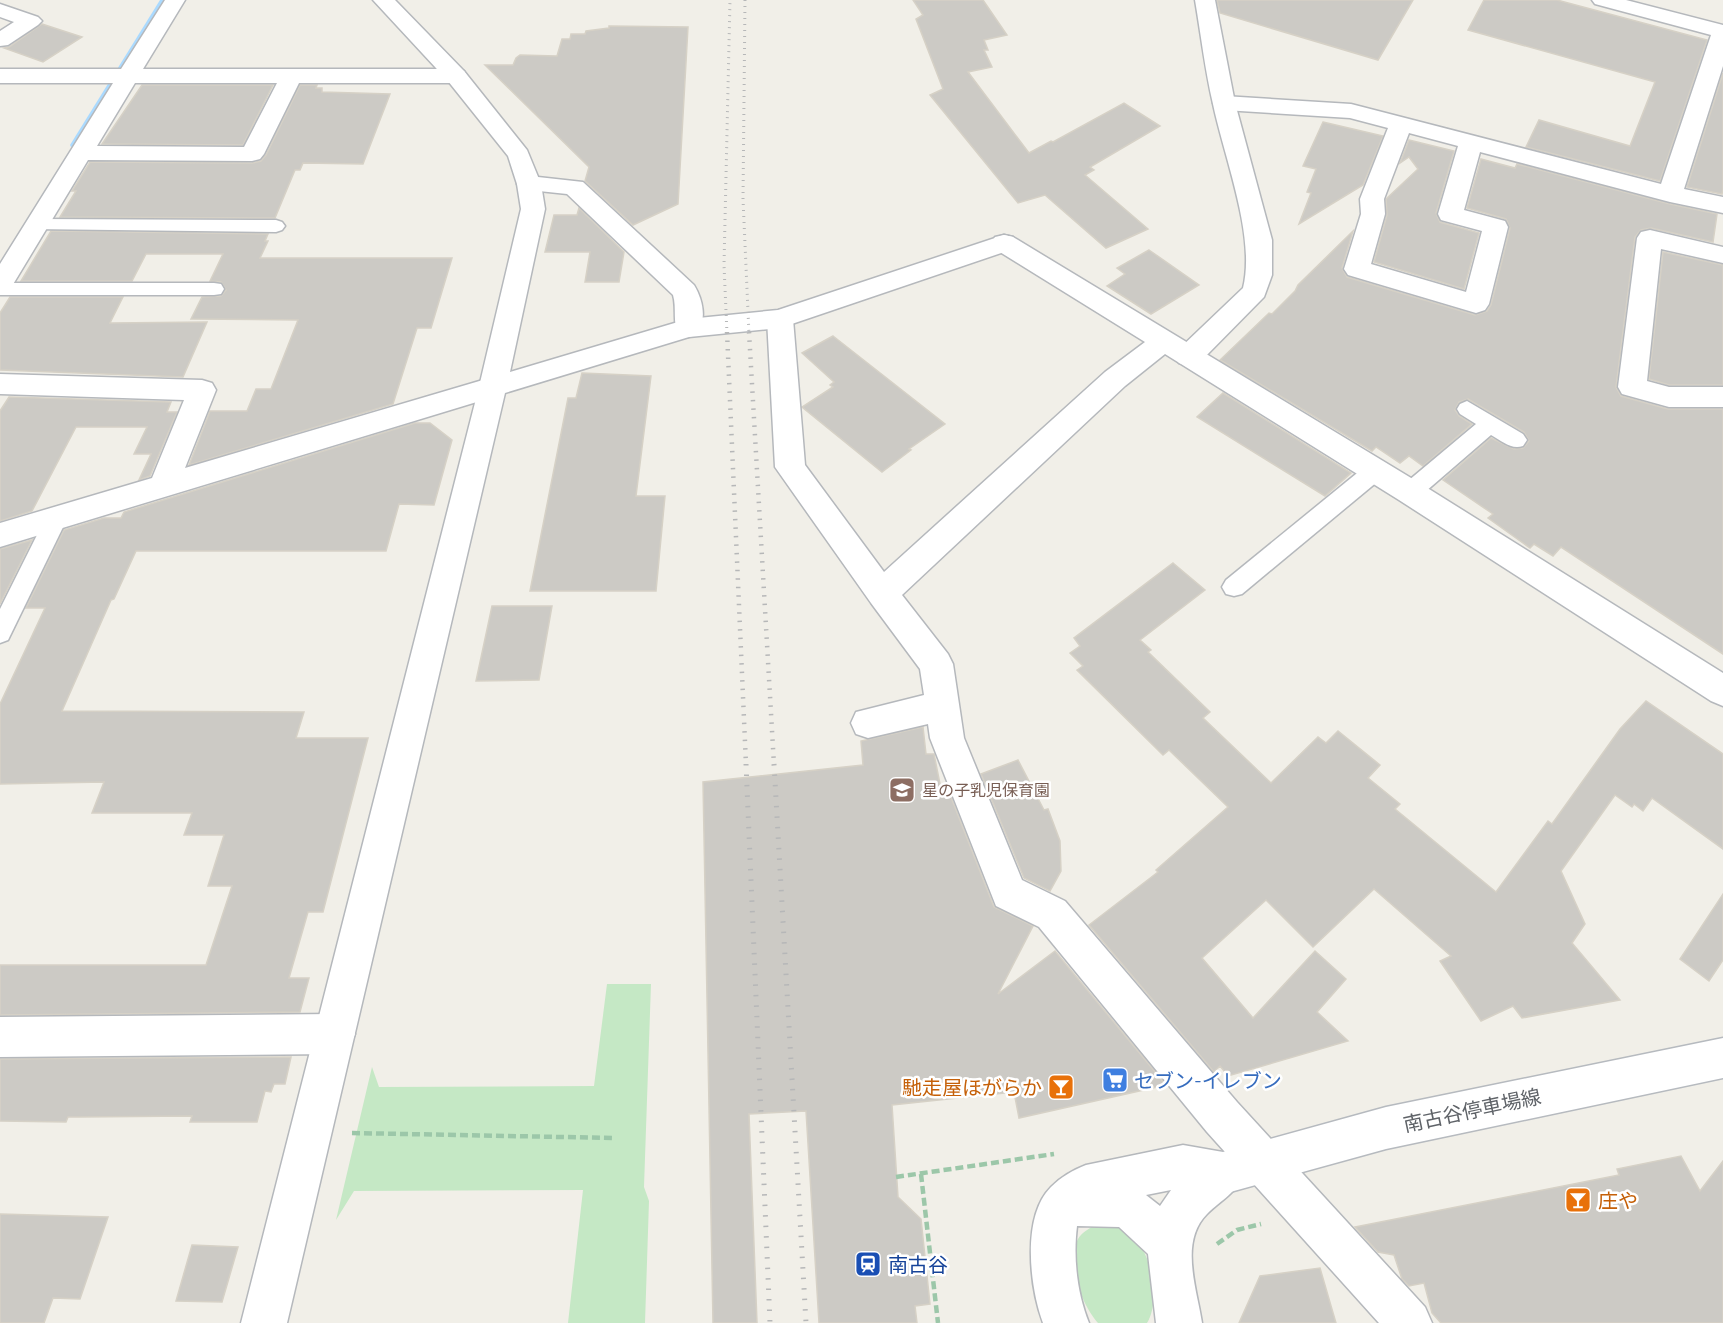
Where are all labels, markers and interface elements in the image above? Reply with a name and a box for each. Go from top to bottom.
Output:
school or university icon: 星の子乳児保育園 [887,775,917,805]
place label: 星の子乳児保育園 [922,780,1050,800]
supermarket icon: セブン-イレブン [1100,1065,1130,1095]
place label: セブン-イレブン [1134,1068,1282,1093]
bar icon: 馳走屋ほがらか [1046,1072,1076,1102]
place label: 馳走屋ほがらか [902,1075,1042,1100]
street label: 南古谷停車場線 [1401,1083,1543,1137]
bar icon: 庄や [1563,1185,1593,1215]
place label: 庄や [1598,1188,1638,1213]
station icon: 南古谷 [853,1249,883,1279]
place label: 南古谷 [888,1252,948,1277]

